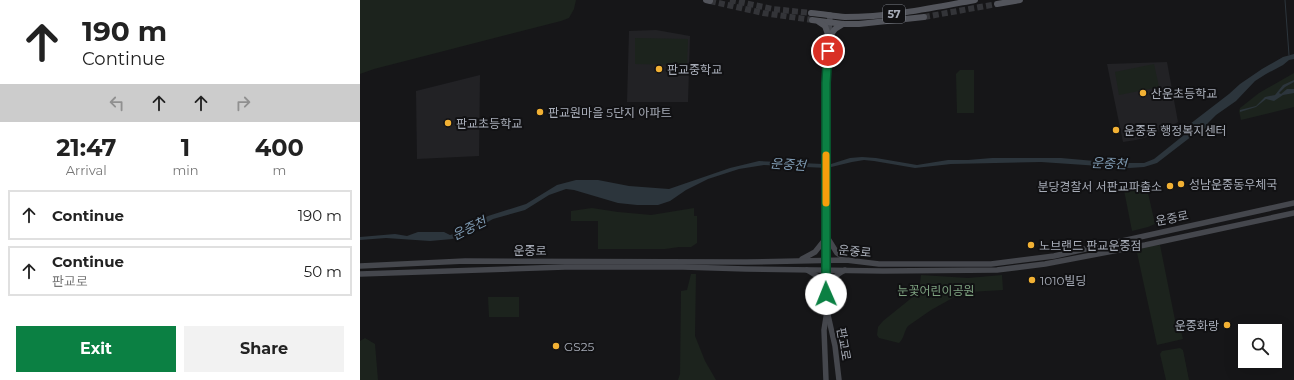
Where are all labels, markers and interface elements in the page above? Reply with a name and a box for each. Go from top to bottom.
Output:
road number: 57 [883,5,905,23]
text: 190 m [82,14,167,48]
icon: ahead [16,16,68,68]
pin [811,34,845,68]
icon: arrive [817,40,839,62]
text: Continue [82,48,165,70]
place label: 판교중학교 [667,62,722,77]
marker: 판교중학교 [654,64,664,74]
place label: 산운초등학교 [1151,86,1217,101]
marker: 산운초등학교 [1138,88,1148,98]
icon: left [106,92,128,114]
icon: ahead [148,92,170,114]
icon: ahead [190,92,212,114]
icon: right [232,92,254,114]
place label: 판교원마을 5단지 아파트 [548,105,671,120]
marker: 판교원마을 5단지 아파트 [535,107,545,117]
place label: 판교초등학교 [456,116,522,131]
marker: 판교초등학교 [443,118,453,128]
place label: 운중동 행정복지센터 [1124,123,1227,138]
marker: 운중동 행정복지센터 [1111,125,1121,135]
text: 21:47 [56,133,116,162]
text: 1 [181,133,190,162]
text: 400 [255,133,304,162]
water label: 운중천 [1091,154,1128,172]
water label: 운중천 [770,155,807,173]
text: Arrival [66,162,107,178]
text: min [173,162,199,178]
text: m [272,162,286,178]
place label: 성남운중동우체국 [1189,177,1277,192]
place label: 분당경찰서 서판교파출소 [1037,179,1162,194]
marker: 성남운중동우체국 [1176,179,1186,189]
marker: 분당경찰서 서판교파출소 [1165,181,1175,191]
icon: ahead [18,204,40,226]
text: Continue [52,206,124,225]
text: 190 m [298,206,342,225]
street label: 운중로 [1154,207,1190,229]
water label: 운중천 [449,212,490,243]
place label: 노브랜드 판교운중점 [1039,238,1142,253]
marker: 노브랜드 판교운중점 [1026,240,1036,250]
street label: 운중로 [838,242,872,260]
street label: 운중로 [513,243,547,258]
text: Continue [52,252,124,271]
icon: ahead [18,260,40,282]
text: 50 m [304,262,342,281]
text: 판교로 [52,273,88,289]
position arrow [805,273,847,315]
place label: 1010빌딩 [1040,273,1087,288]
marker: 1010빌딩 [1027,275,1037,285]
park label: 눈꽃어린이공원 [897,283,975,298]
place label: 운중화랑 [1175,318,1219,333]
marker: 운중화랑 [1222,320,1232,330]
map controls [1238,324,1282,368]
button: search [1238,324,1282,368]
button: Exit [16,326,176,372]
button: Share [184,326,344,372]
street label: 판교로 [834,326,854,362]
place label: GS25 [564,339,594,354]
marker: GS25 [551,341,561,351]

